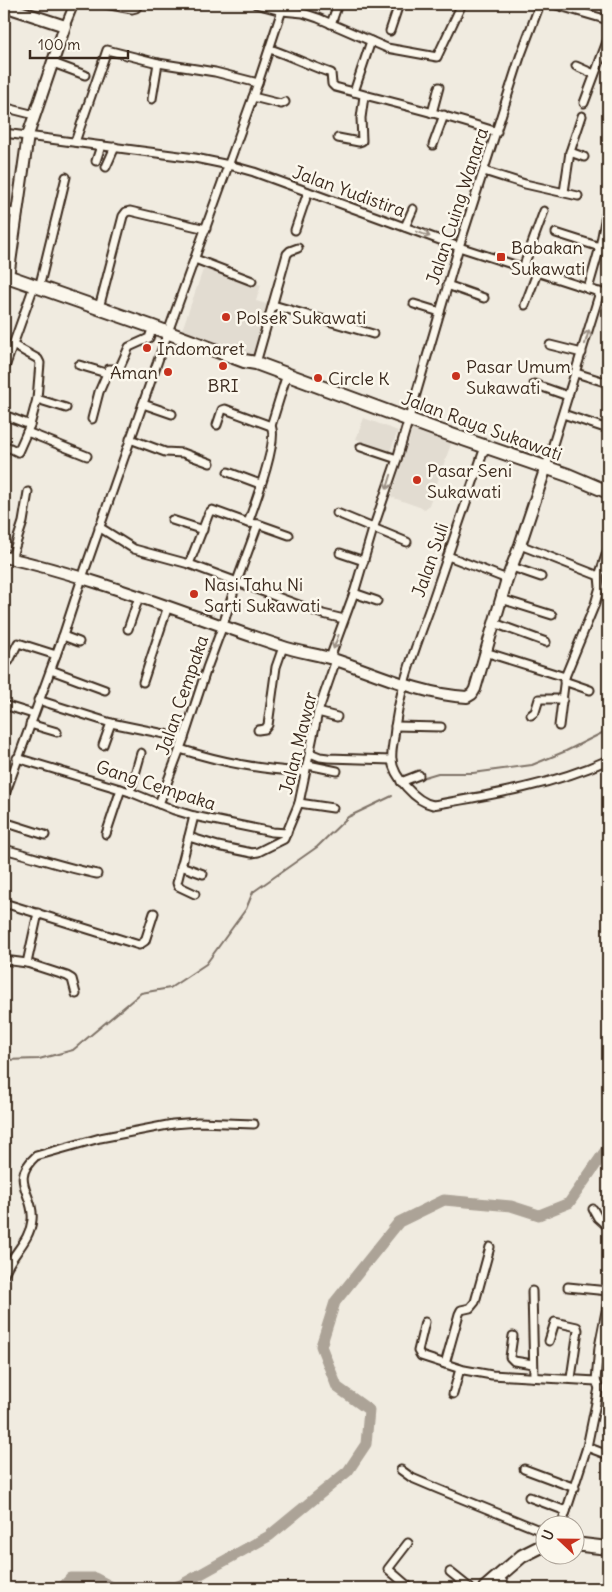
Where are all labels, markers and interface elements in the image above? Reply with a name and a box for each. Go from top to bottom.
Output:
scale bar [30,28,128,60]
text: 100 m [38,35,80,54]
street label: Jalan Cuing Wanara [421,125,493,287]
street label: Jalan Yudistira [290,160,408,222]
one-way arrow [415,230,430,239]
place label: Babakan Sukawati [511,236,585,280]
marker: Babakan Sukawati [495,251,507,263]
place label: Polsek Sukawati [236,306,366,329]
marker: Polsek Sukawati [220,311,232,323]
one-way arrow [582,330,592,346]
place label: Indomaret [157,337,244,360]
marker: Indomaret [141,342,153,354]
place label: Pasar Umum Sukawati [466,355,571,399]
marker: BRI [217,360,229,372]
place label: Aman [110,361,158,384]
marker: Aman [162,366,174,378]
place label: Circle K [328,367,389,390]
marker: Pasar Umum Sukawati [450,370,462,382]
marker: Circle K [312,372,324,384]
place label: BRI [207,374,239,397]
street label: Jalan Raya Sukawati [399,386,565,466]
place label: Pasar Seni Sukawati [427,459,512,503]
one-way arrow [384,474,394,490]
marker: Pasar Seni Sukawati [411,474,423,486]
street label: Jalan Suli [407,520,453,600]
place label: Nasi Tahu Ni Sarti Sukawati [204,573,320,617]
marker: Nasi Tahu Ni Sarti Sukawati [188,588,200,600]
street label: Jalan Cempaka [151,632,213,758]
one-way arrow [331,633,340,649]
street label: Jalan Mawar [274,689,322,797]
street label: Gang Cempaka [93,755,219,815]
north arrow [534,1514,584,1564]
text: U [538,1527,558,1543]

